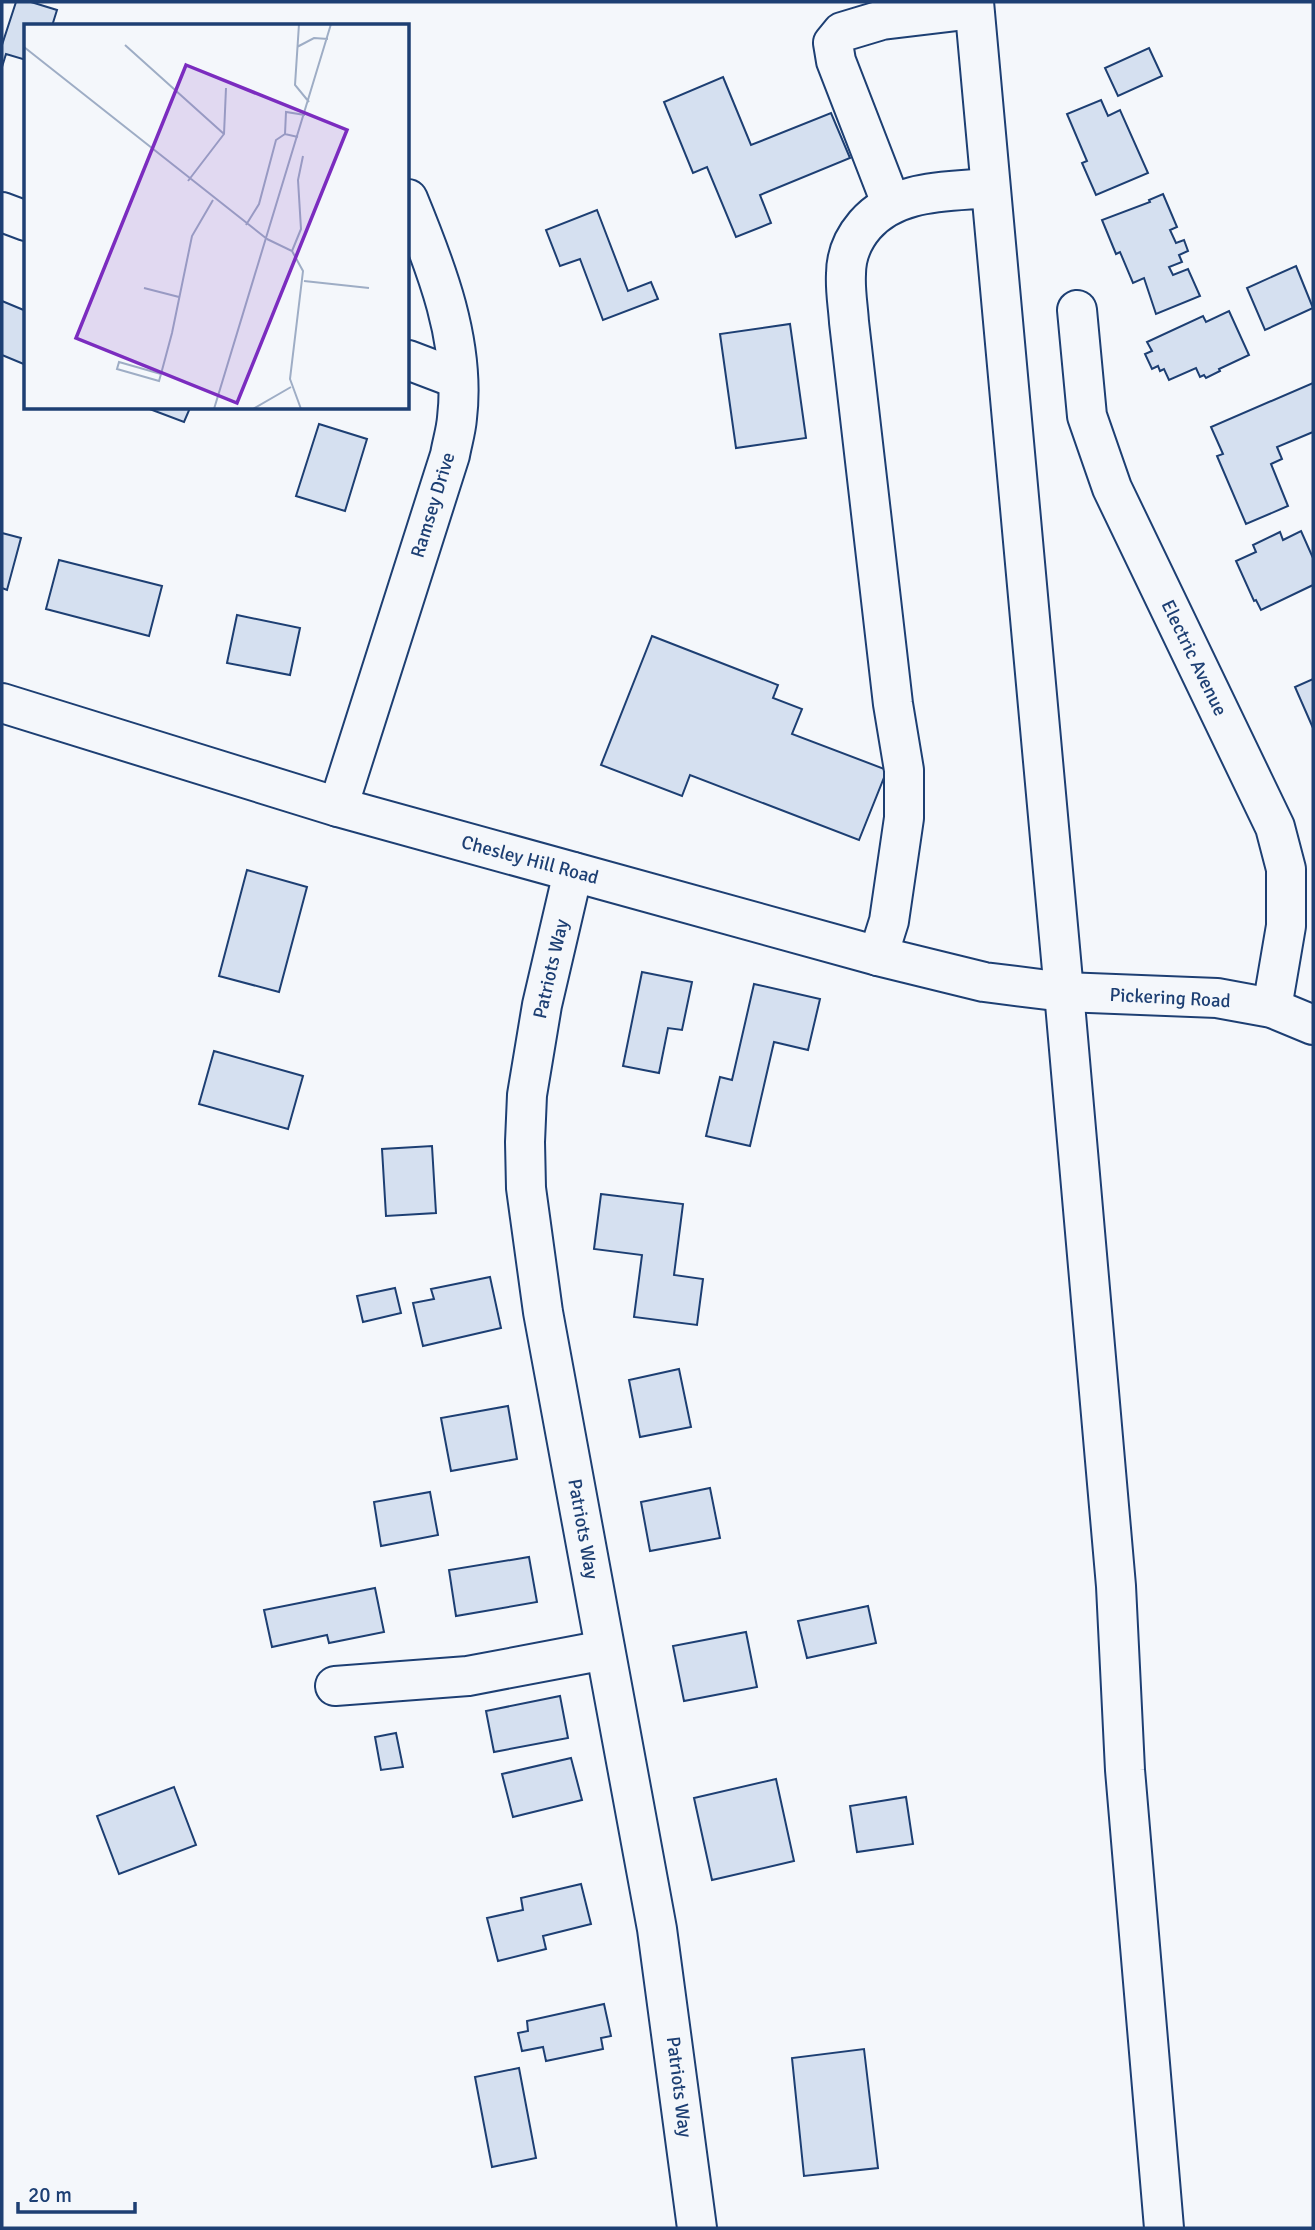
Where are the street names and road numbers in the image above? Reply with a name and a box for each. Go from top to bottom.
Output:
street label: Ramsey Drive [406,449,460,561]
street label: Electric Avenue [1156,596,1232,720]
street label: Chesley Hill Road [459,830,601,890]
street label: Patriots Way [528,917,574,1021]
street label: Pickering Road [1109,983,1231,1013]
street label: Patriots Way [562,1477,604,1581]
street label: Patriots Way [661,2035,697,2139]

